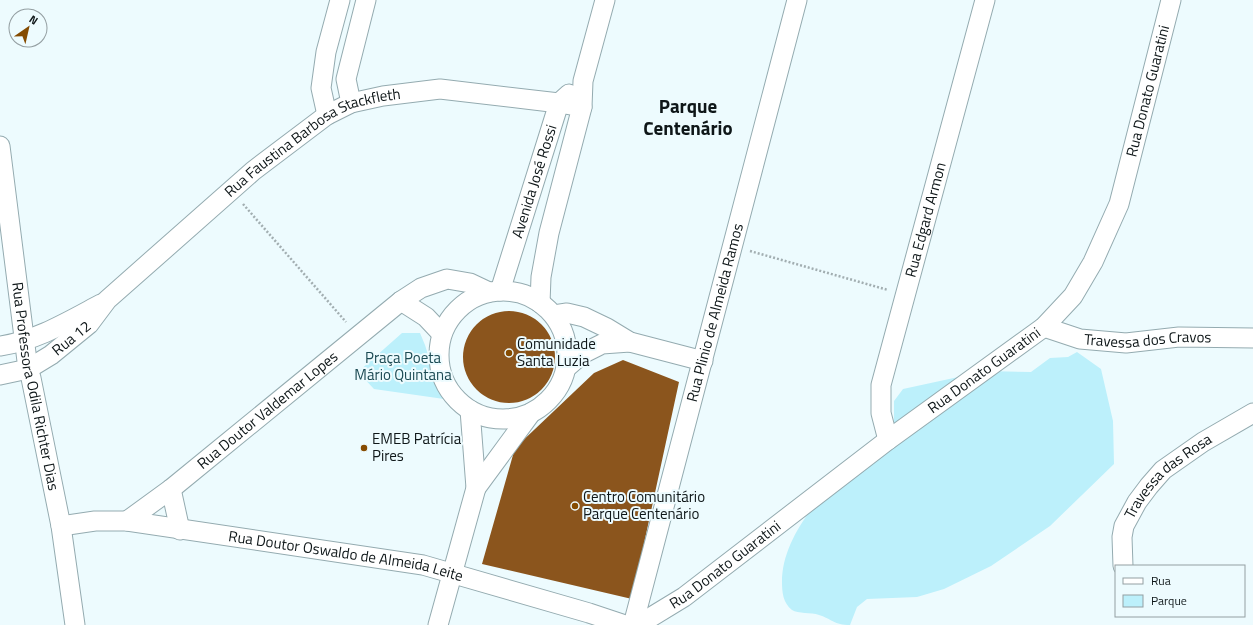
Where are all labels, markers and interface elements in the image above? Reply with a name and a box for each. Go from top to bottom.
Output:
north arrow [8,8,48,48]
text: N [26,11,41,28]
street label: Rua Donato Guaratini [1120,23,1175,159]
street label: Rua Faustina Barbosa Stackfleth [219,82,402,202]
district label: Parque Centenário [643,91,733,142]
street label: Avenida José Rossi [505,121,563,241]
street label: Rua Edgard Armon [899,160,952,280]
street label: Rua Plinio de Almeida Ramos [680,221,749,404]
street label: Rua Professora Odila Richter Dias [6,281,66,492]
street label: Rua 12 [47,315,96,361]
street label: Rua Donato Guaratini [922,321,1045,419]
street label: Travessa dos Cravos [1083,325,1212,354]
place label: Comunidade Santa Luzia [517,332,596,372]
street label: Rua Doutor Valdemar Lopes [192,345,343,474]
park label: Praça Poeta Mário Quintana [354,346,452,386]
marker: Comunidade Santa Luzia [504,348,514,358]
place label: EMEB Patrícia Pires [372,427,462,467]
street label: Travessa das Rosa [1118,427,1216,523]
marker: EMEB Patrícia Pires [359,443,369,453]
place label: Centro Comunitário Parque Centenário [583,485,705,525]
marker: Centro Comunitário Parque Centenário [570,501,580,511]
street label: Rua Donato Guaratini [665,514,786,614]
street label: Rua Doutor Oswaldo de Almeida Leite [227,524,466,587]
legend [1115,565,1245,617]
text: Rua [1151,571,1171,590]
text: Parque [1151,591,1187,610]

